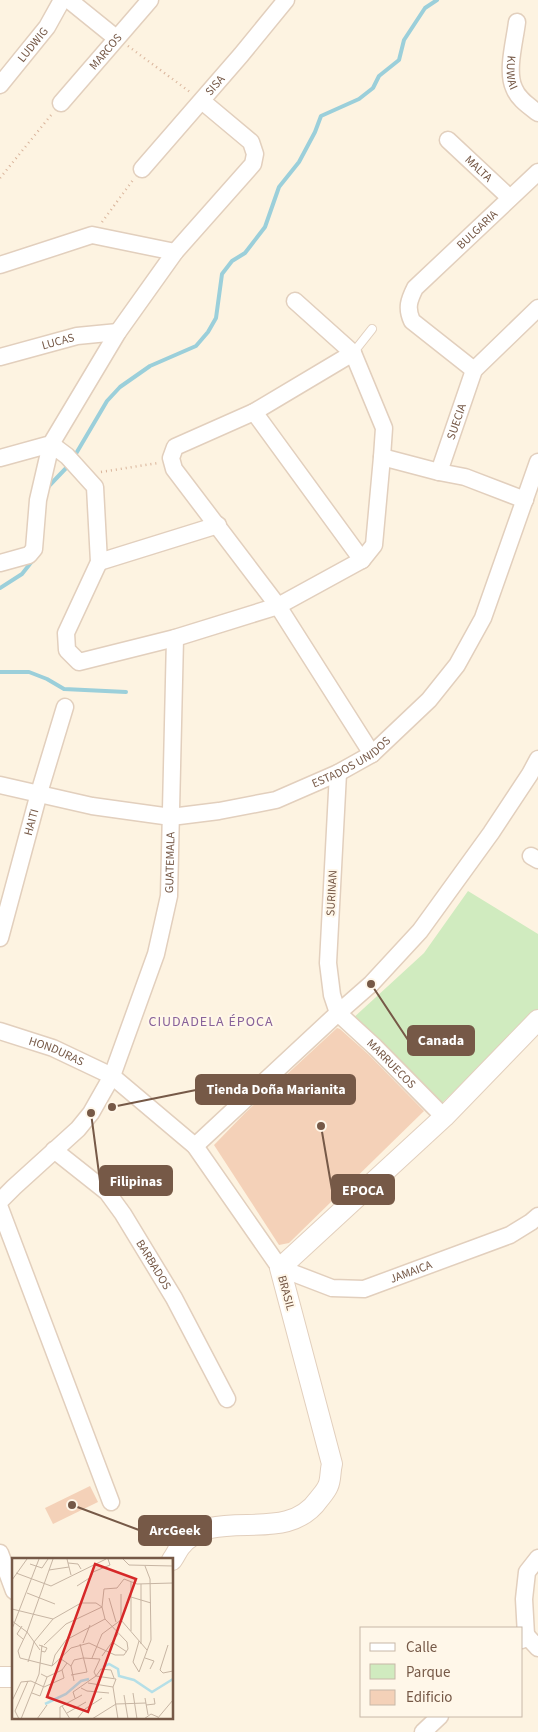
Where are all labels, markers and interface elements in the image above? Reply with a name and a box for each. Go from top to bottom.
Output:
street label: LUDWIG [13,23,52,66]
street label: MARCOS [85,30,126,73]
street label: KUWAI [502,55,522,92]
street label: SISA [201,71,229,99]
street label: MALTA [461,152,497,186]
street label: BULGARIA [453,206,502,253]
street label: LUCAS [40,329,76,354]
street label: SUECIA [442,401,470,442]
street label: ESTADOS UNIDOS [309,732,394,792]
street label: HAITI [19,807,43,837]
street label: GUATEMALA [161,831,179,893]
street label: SURINAN [322,869,342,917]
district label: CIUDADELA ÉPOCA [148,1012,274,1032]
callout: Canada [408,1026,474,1055]
text: Canada [418,1031,464,1051]
street label: HONDURAS [27,1032,87,1070]
street label: MARRUECOS [363,1035,420,1092]
callout: Tienda Doña Marianita [196,1075,355,1104]
text: Tienda Doña Marianita [206,1080,346,1100]
callout: Filipinas [100,1166,172,1195]
text: Filipinas [110,1172,162,1192]
callout: EPOCA [332,1175,394,1204]
text: EPOCA [342,1181,385,1201]
street label: BARBADOS [132,1236,175,1293]
street label: JAMAICA [387,1256,435,1287]
street label: BRASIL [273,1274,299,1313]
callout: ArcGeek [139,1516,211,1545]
text: ArcGeek [148,1521,201,1541]
inset map [12,1558,174,1720]
legend [360,1627,523,1717]
text: Calle [406,1637,437,1658]
text: Parque [406,1662,450,1683]
text: Edificio [406,1687,453,1708]

